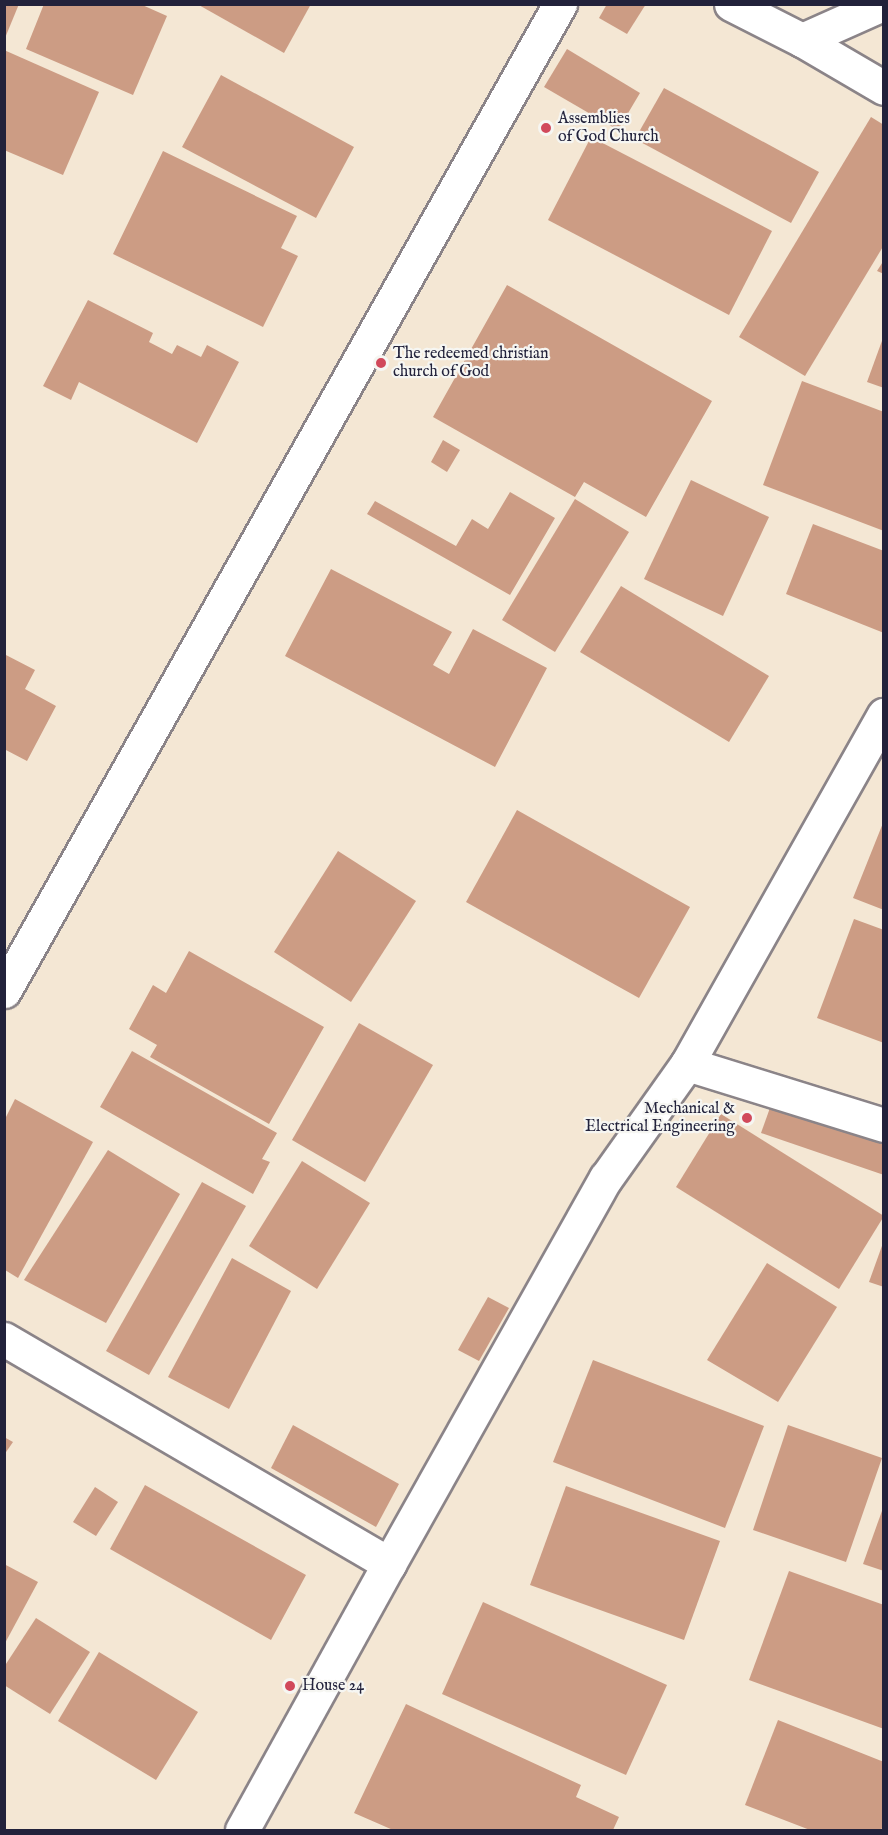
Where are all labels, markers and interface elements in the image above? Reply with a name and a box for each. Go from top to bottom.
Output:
place label: Assemblies of God Church [558,109,659,147]
marker: Assemblies of God Church [539,121,553,135]
place label: The redeemed christian church of God [393,344,549,382]
marker: The redeemed christian church of God [374,356,388,370]
place label: Mechanical & Electrical Engineering [585,1099,735,1137]
marker: Mechanical & Electrical Engineering [740,1111,754,1125]
place label: House 24 [302,1676,364,1696]
marker: House 24 [283,1679,297,1693]

